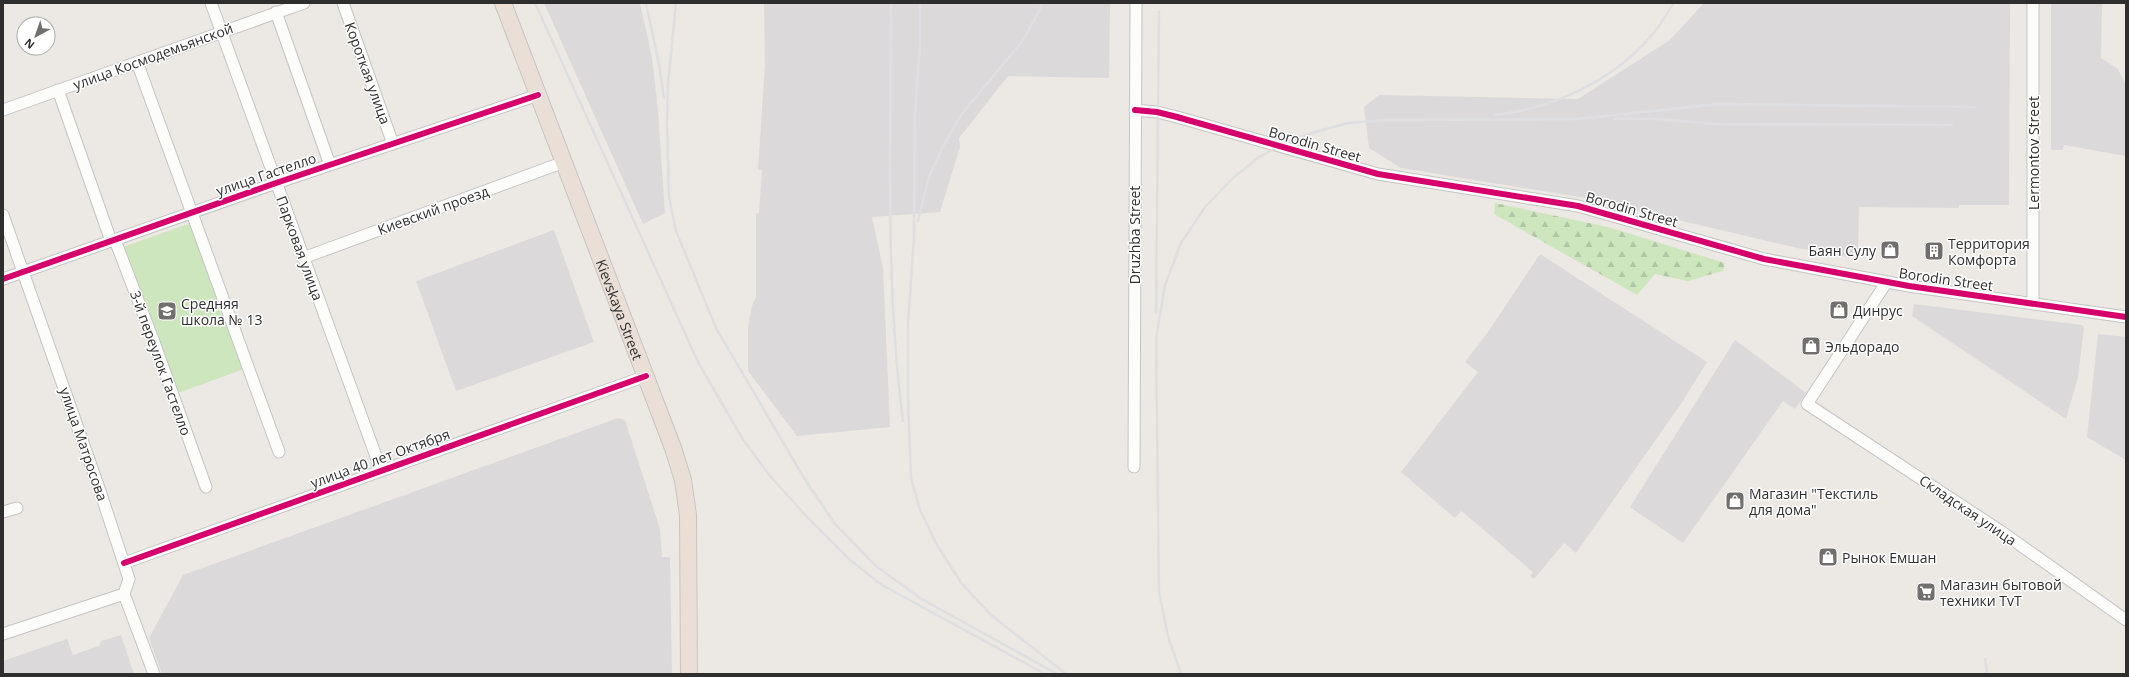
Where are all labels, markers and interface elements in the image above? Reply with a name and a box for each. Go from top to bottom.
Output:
north arrow [16,16,56,56]
street label: улица Космодемьянской [70,18,236,94]
street label: Короткая улица [341,19,395,127]
text: N [21,35,38,53]
street label: Lermontov Street [2024,96,2043,210]
street label: Borodin Street [1267,122,1363,166]
street label: улица Гастелло [213,148,319,200]
street label: Киевский проезд [375,181,491,239]
street label: Druzhba Street [1125,186,1144,284]
street label: Borodin Street [1584,187,1680,231]
street label: Парковая улица [272,193,328,303]
place label: Территория Комфорта [1948,234,2030,269]
shop icon: Баян Сулу [1879,239,1901,261]
building icon: Территория Комфорта [1923,240,1945,262]
place label: Баян Сулу [1809,241,1877,260]
street label: Kievskaya Street [592,256,648,363]
street label: Borodin Street [1898,263,1994,295]
street label: 3-й переулок Гастелло [126,288,196,438]
place label: Средняя школа № 13 [181,294,262,329]
shop icon: Динрус [1828,299,1850,321]
school or university icon: Средняя школа № 13 [156,300,178,322]
place label: Динрус [1853,301,1903,320]
shop icon: Эльдорадо [1800,335,1822,357]
place label: Эльдорадо [1825,337,1899,356]
street label: улица Матросова [56,385,112,503]
street label: улица 40 лет Октября [308,424,452,492]
street label: Складская улица [1916,470,2020,550]
place label: Магазин "Текстиль для дома" [1749,484,1878,519]
shop icon: Магазин "Текстиль для дома" [1724,490,1746,512]
shop icon: Рынок Емшан [1817,546,1839,568]
place label: Рынок Емшан [1842,548,1936,567]
place label: Магазин бытовой техники TvT [1940,575,2062,610]
supermarket icon: Магазин бытовой техники TvT [1915,581,1937,603]

